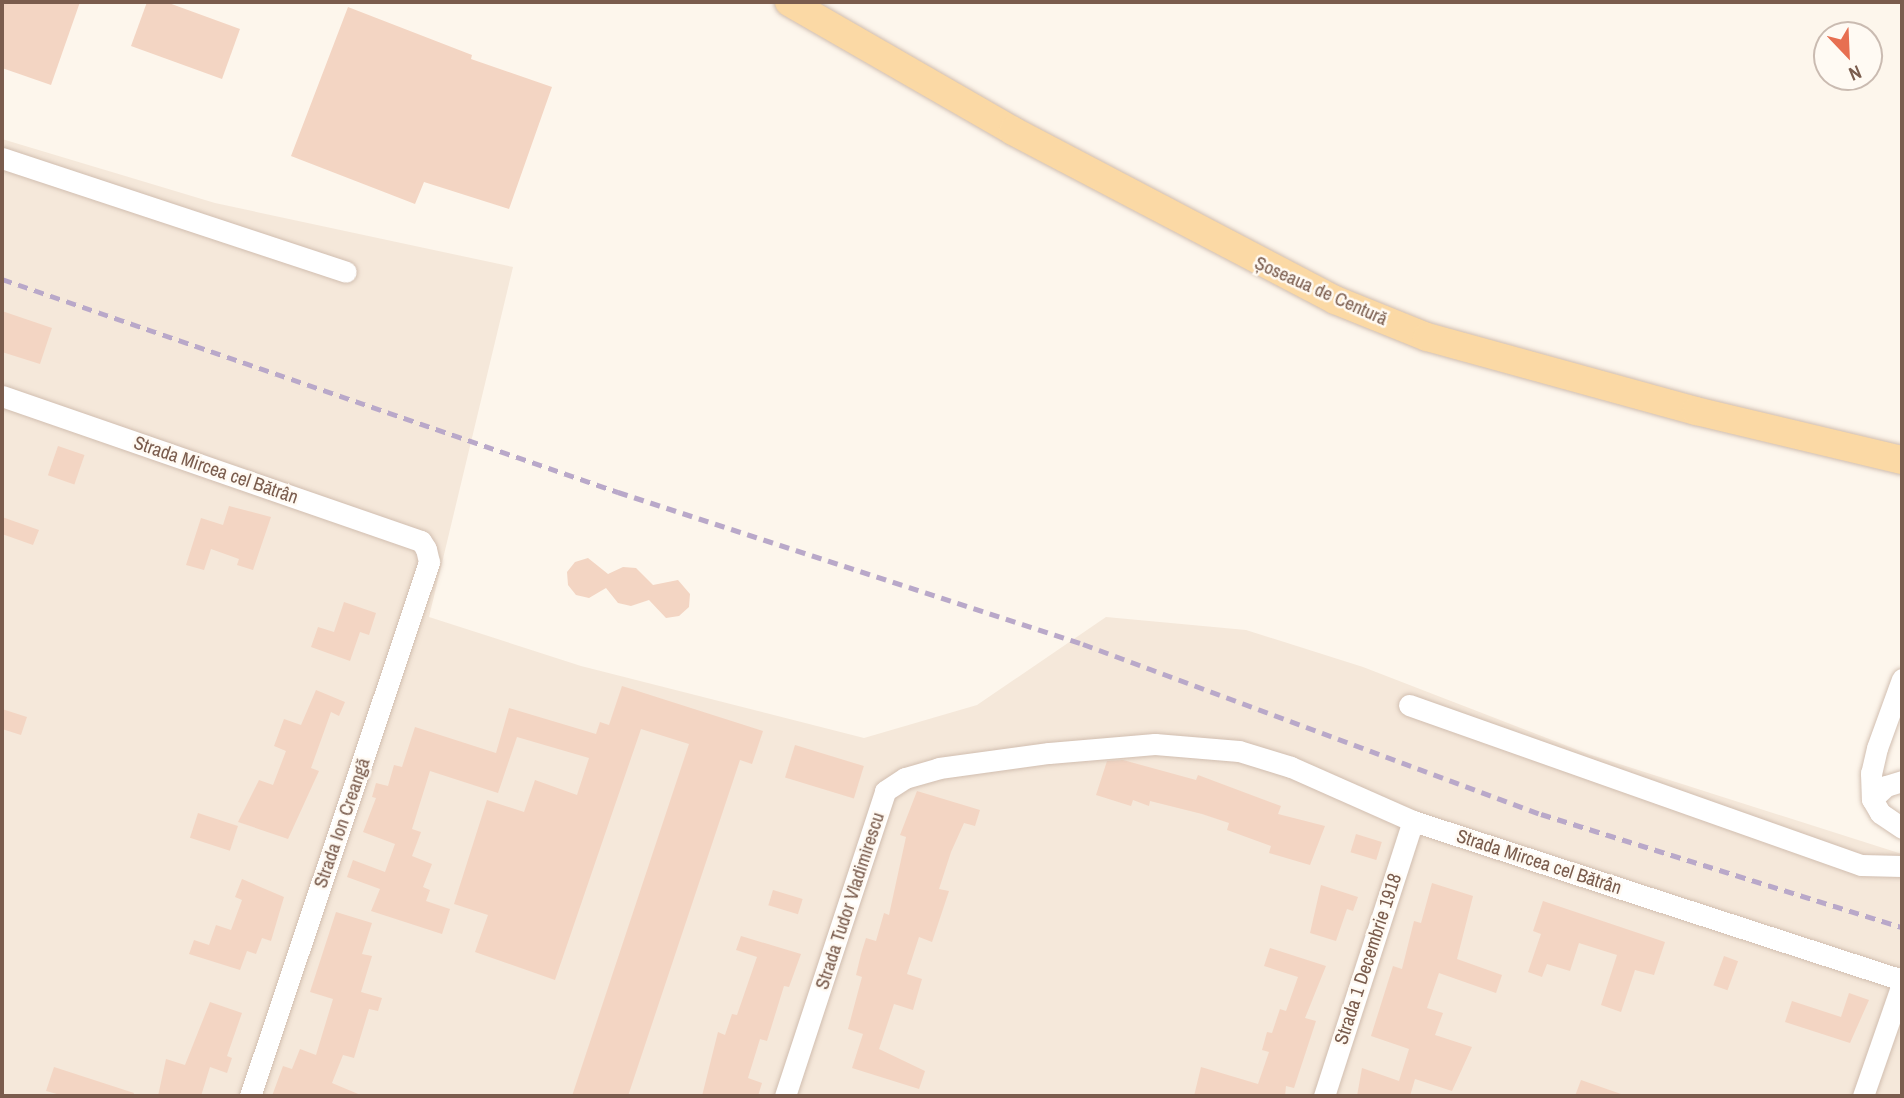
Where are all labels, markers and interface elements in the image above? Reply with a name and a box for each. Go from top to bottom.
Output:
north arrow [1813,21,1883,91]
text: N [1845,59,1866,88]
street label: Șoseaua de Centură [1251,252,1391,330]
street label: Strada Mircea cel Bătrân [131,431,301,509]
street label: Strada Ion Creangă [309,755,375,891]
street label: Strada Tudor Vladimirescu [811,810,889,992]
street label: Strada Mircea cel Bătrân [1454,825,1624,899]
street label: Strada 1 Decembrie 1918 [1330,871,1406,1047]

